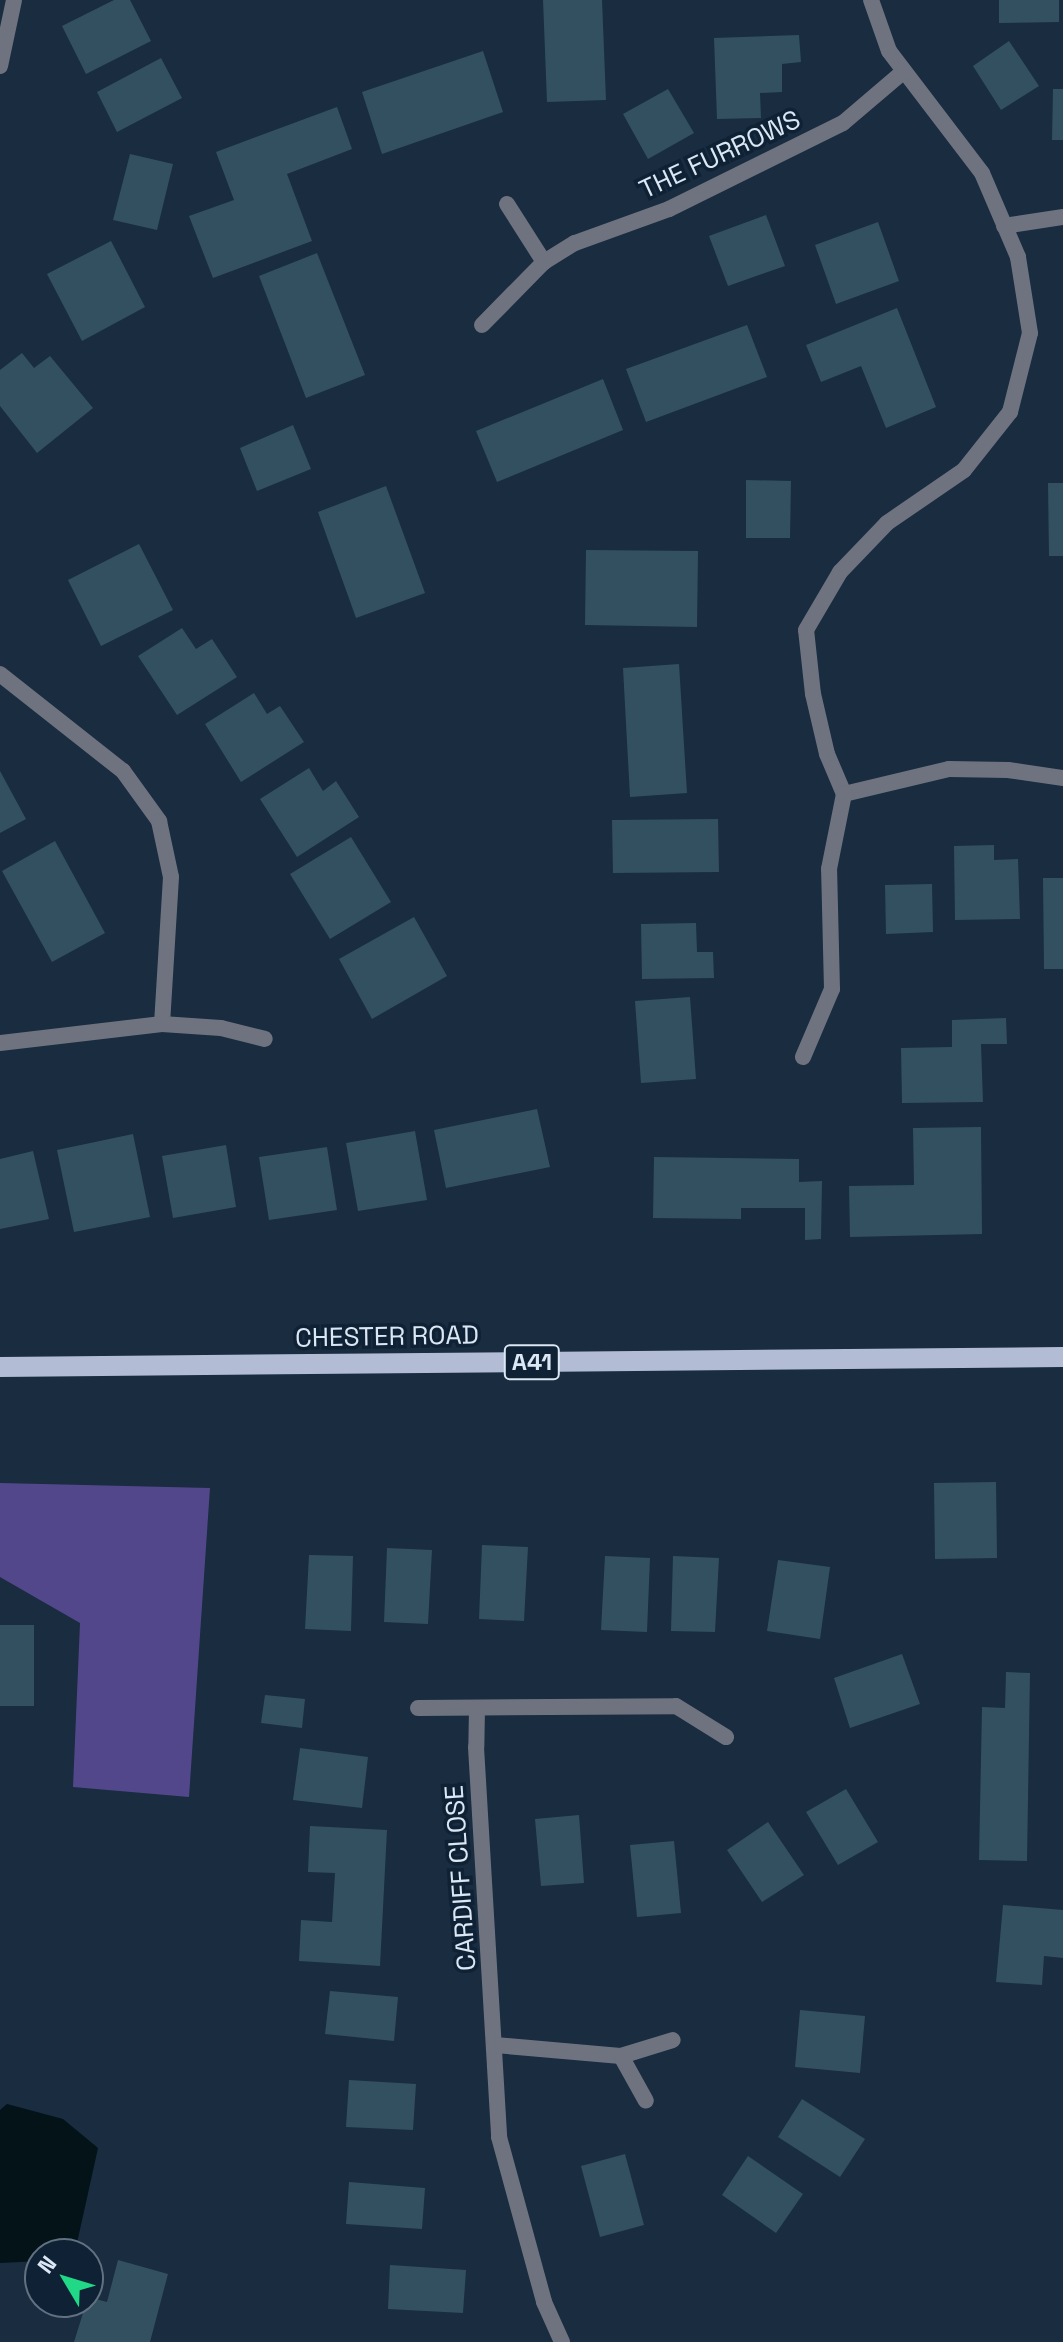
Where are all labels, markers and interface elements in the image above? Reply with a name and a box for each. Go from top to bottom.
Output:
street label: THE FURROWS [635,104,805,206]
street label: CHESTER ROAD [295,1320,479,1354]
road number: A41 [502,1342,562,1382]
street label: CARDIFF CLOSE [439,1784,483,1972]
north arrow [24,2238,104,2318]
text: N [31,2250,62,2279]

